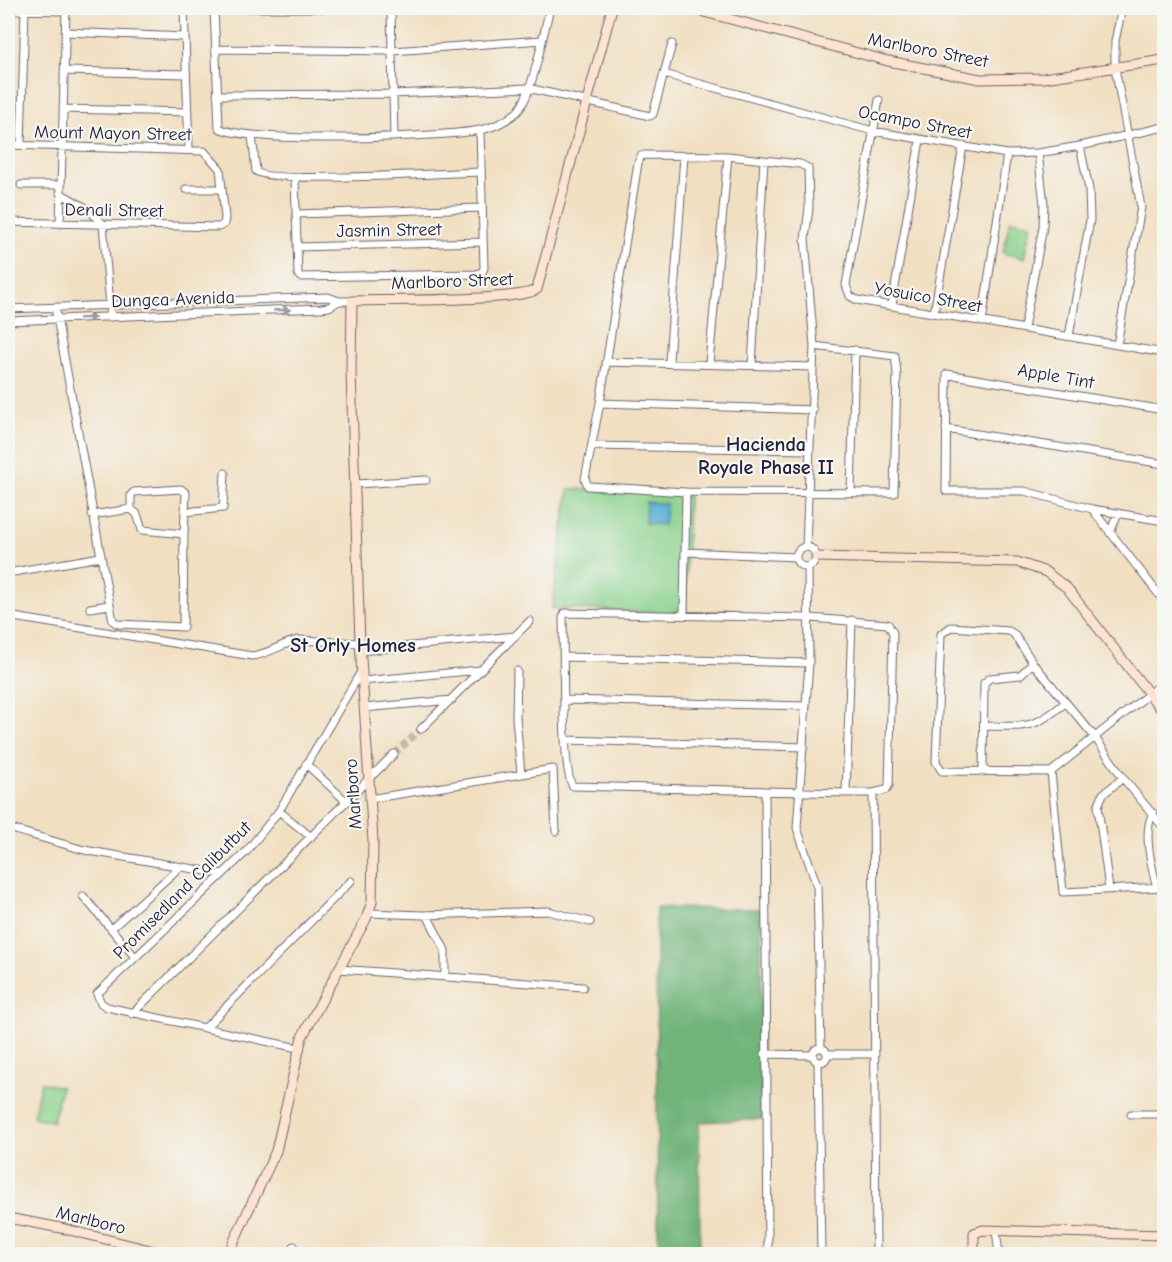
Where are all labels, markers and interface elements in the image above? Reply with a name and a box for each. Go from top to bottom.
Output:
street label: Marlboro Street [866,29,991,73]
street label: Ocampo Street [857,101,974,144]
street label: Mount Mayon Street [34,122,193,145]
street label: Denali Street [64,199,164,222]
street label: Jasmin Street [336,219,443,242]
street label: Marlboro Street [391,269,514,294]
street label: Yosuico Street [872,278,984,317]
street label: Dungca Avenida [111,287,235,312]
one-way arrow [272,305,291,314]
one-way arrow [77,313,96,322]
street label: Apple Tint [1016,359,1097,394]
district label: Hacienda Royale Phase II [698,433,834,479]
district label: St Orly Homes [290,634,416,657]
street label: Marlboro [341,758,366,830]
street label: Promisedland Calibutbut [109,816,256,964]
street label: Marlboro [54,1202,128,1239]

